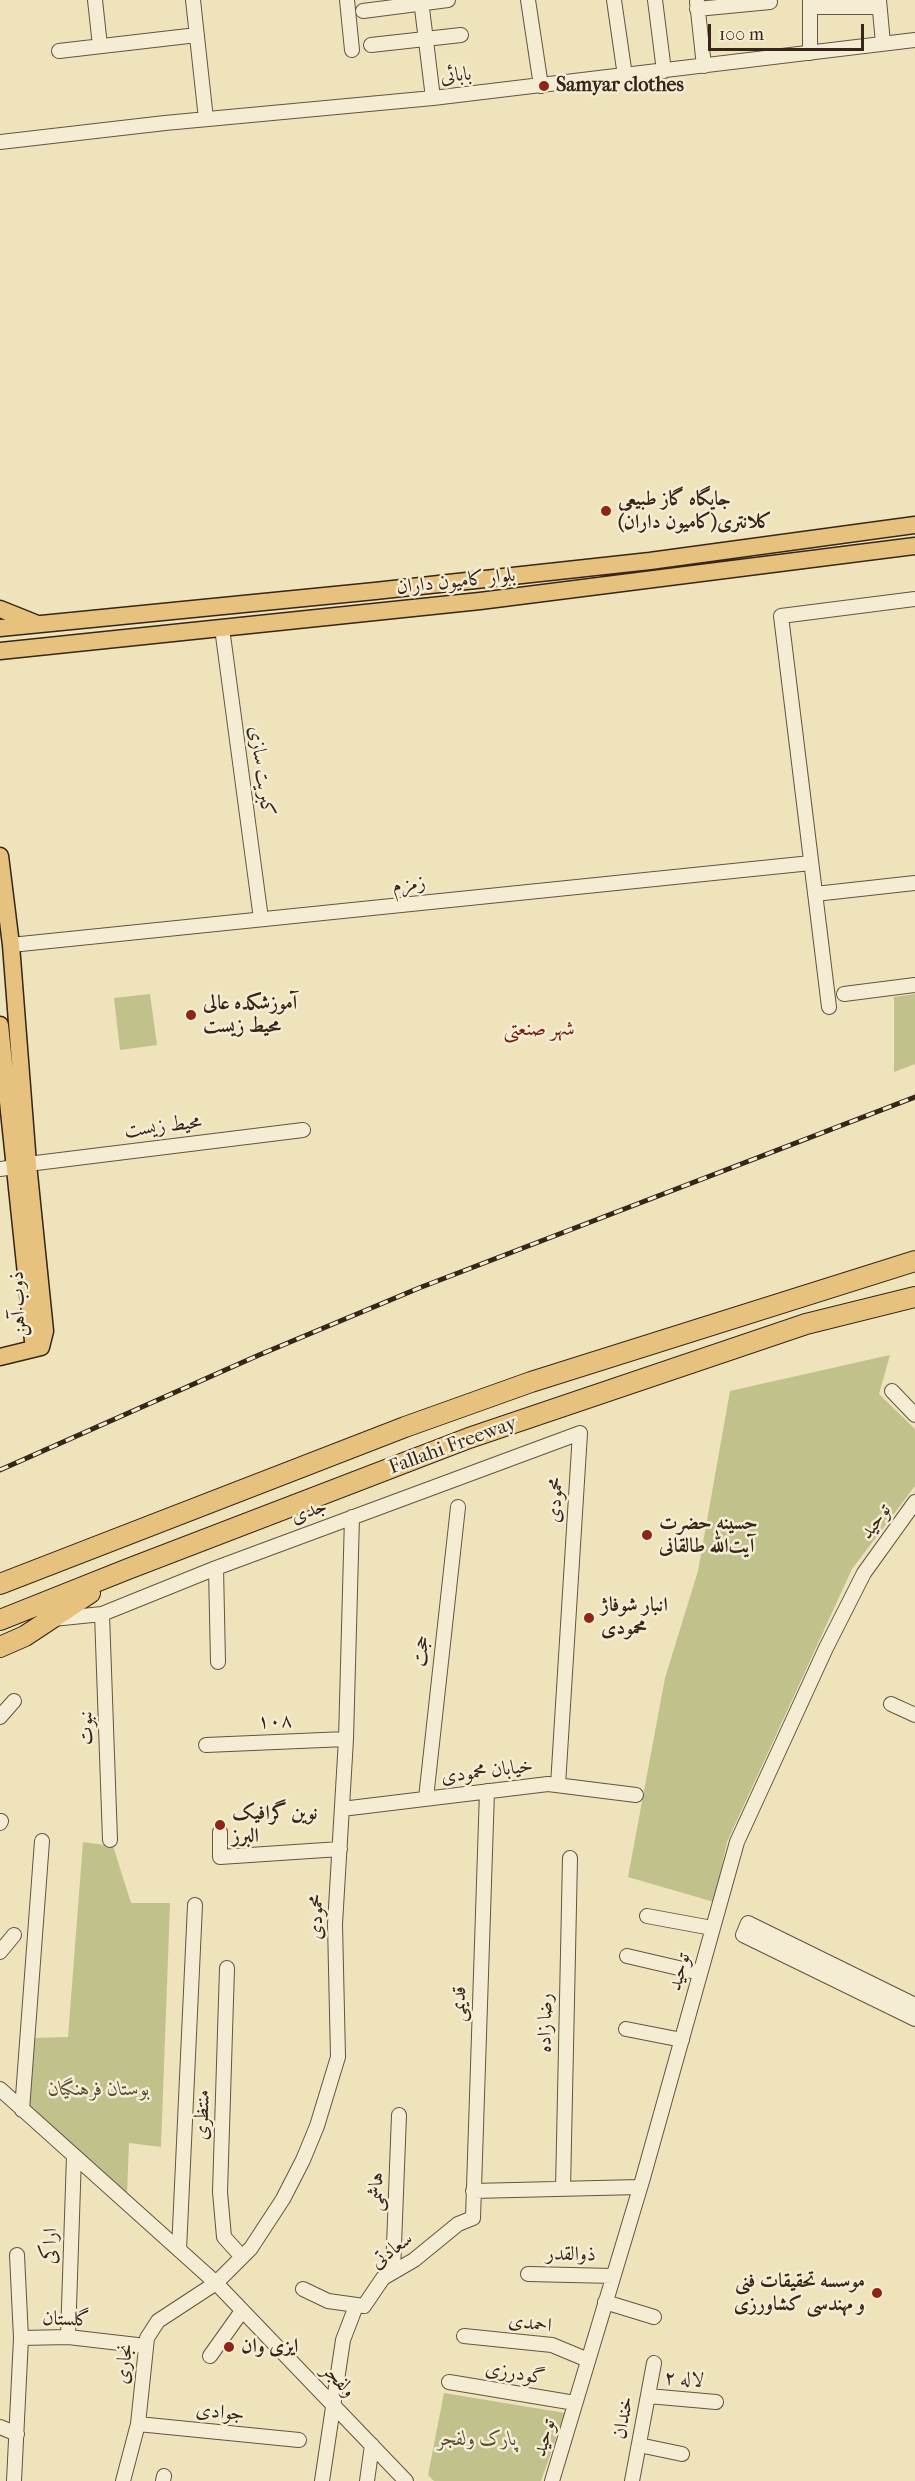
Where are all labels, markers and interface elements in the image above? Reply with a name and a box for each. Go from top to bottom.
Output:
scale bar [711,12,867,50]
text: 100 m [719,24,764,45]
street label: بابائی [439,62,473,90]
place label: Samyar clothes [556,74,684,98]
marker: Samyar clothes [537,79,551,93]
place label: جایگاه گاز طبیعی کلانتری(کامیون داران) [618,488,772,535]
marker: جایگاه گاز طبیعی کلانتری(کامیون داران) [599,504,613,518]
street label: بلوار کامیون داران [395,564,517,600]
street label: کبریت سازی [243,724,279,818]
street label: زمزم [391,871,427,899]
place label: آموزشکده عالی محیط زیست [203,992,297,1039]
marker: آموزشکده عالی محیط زیست [184,1008,198,1022]
district label: شهر صنعتی [503,1017,575,1043]
street label: محیط زیست [123,1110,203,1144]
street label: ذوب آهن [6,1271,32,1337]
street label: Fallahi Freeway [386,1412,520,1480]
street label: محمودی [542,1476,570,1524]
street label: جدی [288,1494,330,1530]
street label: توحید [855,1500,897,1544]
place label: حسینه حضرت آیت‌الله طالقانی [659,1512,758,1559]
marker: حسینه حضرت آیت‌الله طالقانی [640,1528,654,1542]
place label: انبار شوفاژ محمودی [601,1594,668,1641]
marker: انبار شوفاژ محمودی [582,1611,596,1625]
street label: حجت [408,1634,436,1668]
street label: ۱۰۸ [257,1709,293,1735]
street label: نبوت [74,1710,100,1746]
street label: خیابان محمودی [440,1754,534,1790]
place label: نوین گرافیک البرز [232,1802,318,1849]
marker: نوین گرافیک البرز [213,1818,227,1832]
street label: محمودی [304,1894,330,1940]
street label: توحید [663,1950,697,1994]
street label: قدیمی [447,1986,473,2022]
street label: رضا زاده [533,1993,559,2053]
park label: بوستان فرهنگیان [48,2078,150,2102]
street label: منتظری [190,2089,216,2141]
street label: هاشمی [364,2172,390,2212]
street label: اراکی [38,2227,64,2265]
street label: سعادتی [366,2227,418,2275]
street label: ذوالقدر [546,2243,596,2267]
place label: موسسه تحقیقات فنی و مهندسی کشاورزی [734,2270,865,2317]
marker: موسسه تحقیقات فنی و مهندسی کشاورزی [870,2286,884,2300]
street label: گلستان [42,2307,90,2333]
street label: احمدی [507,2309,553,2339]
place label: ایزی وان [241,2335,298,2359]
marker: ایزی وان [222,2340,236,2354]
street label: نجاری [111,2342,139,2386]
street label: گودرزی [483,2357,547,2391]
street label: ولفجر [316,2359,360,2403]
street label: لاله ۲ [663,2366,705,2394]
street label: خندان [608,2395,640,2441]
street label: جوادی [195,2399,245,2427]
street label: توحید [528,2416,562,2460]
park label: پارک ولفجر [437,2428,517,2452]

